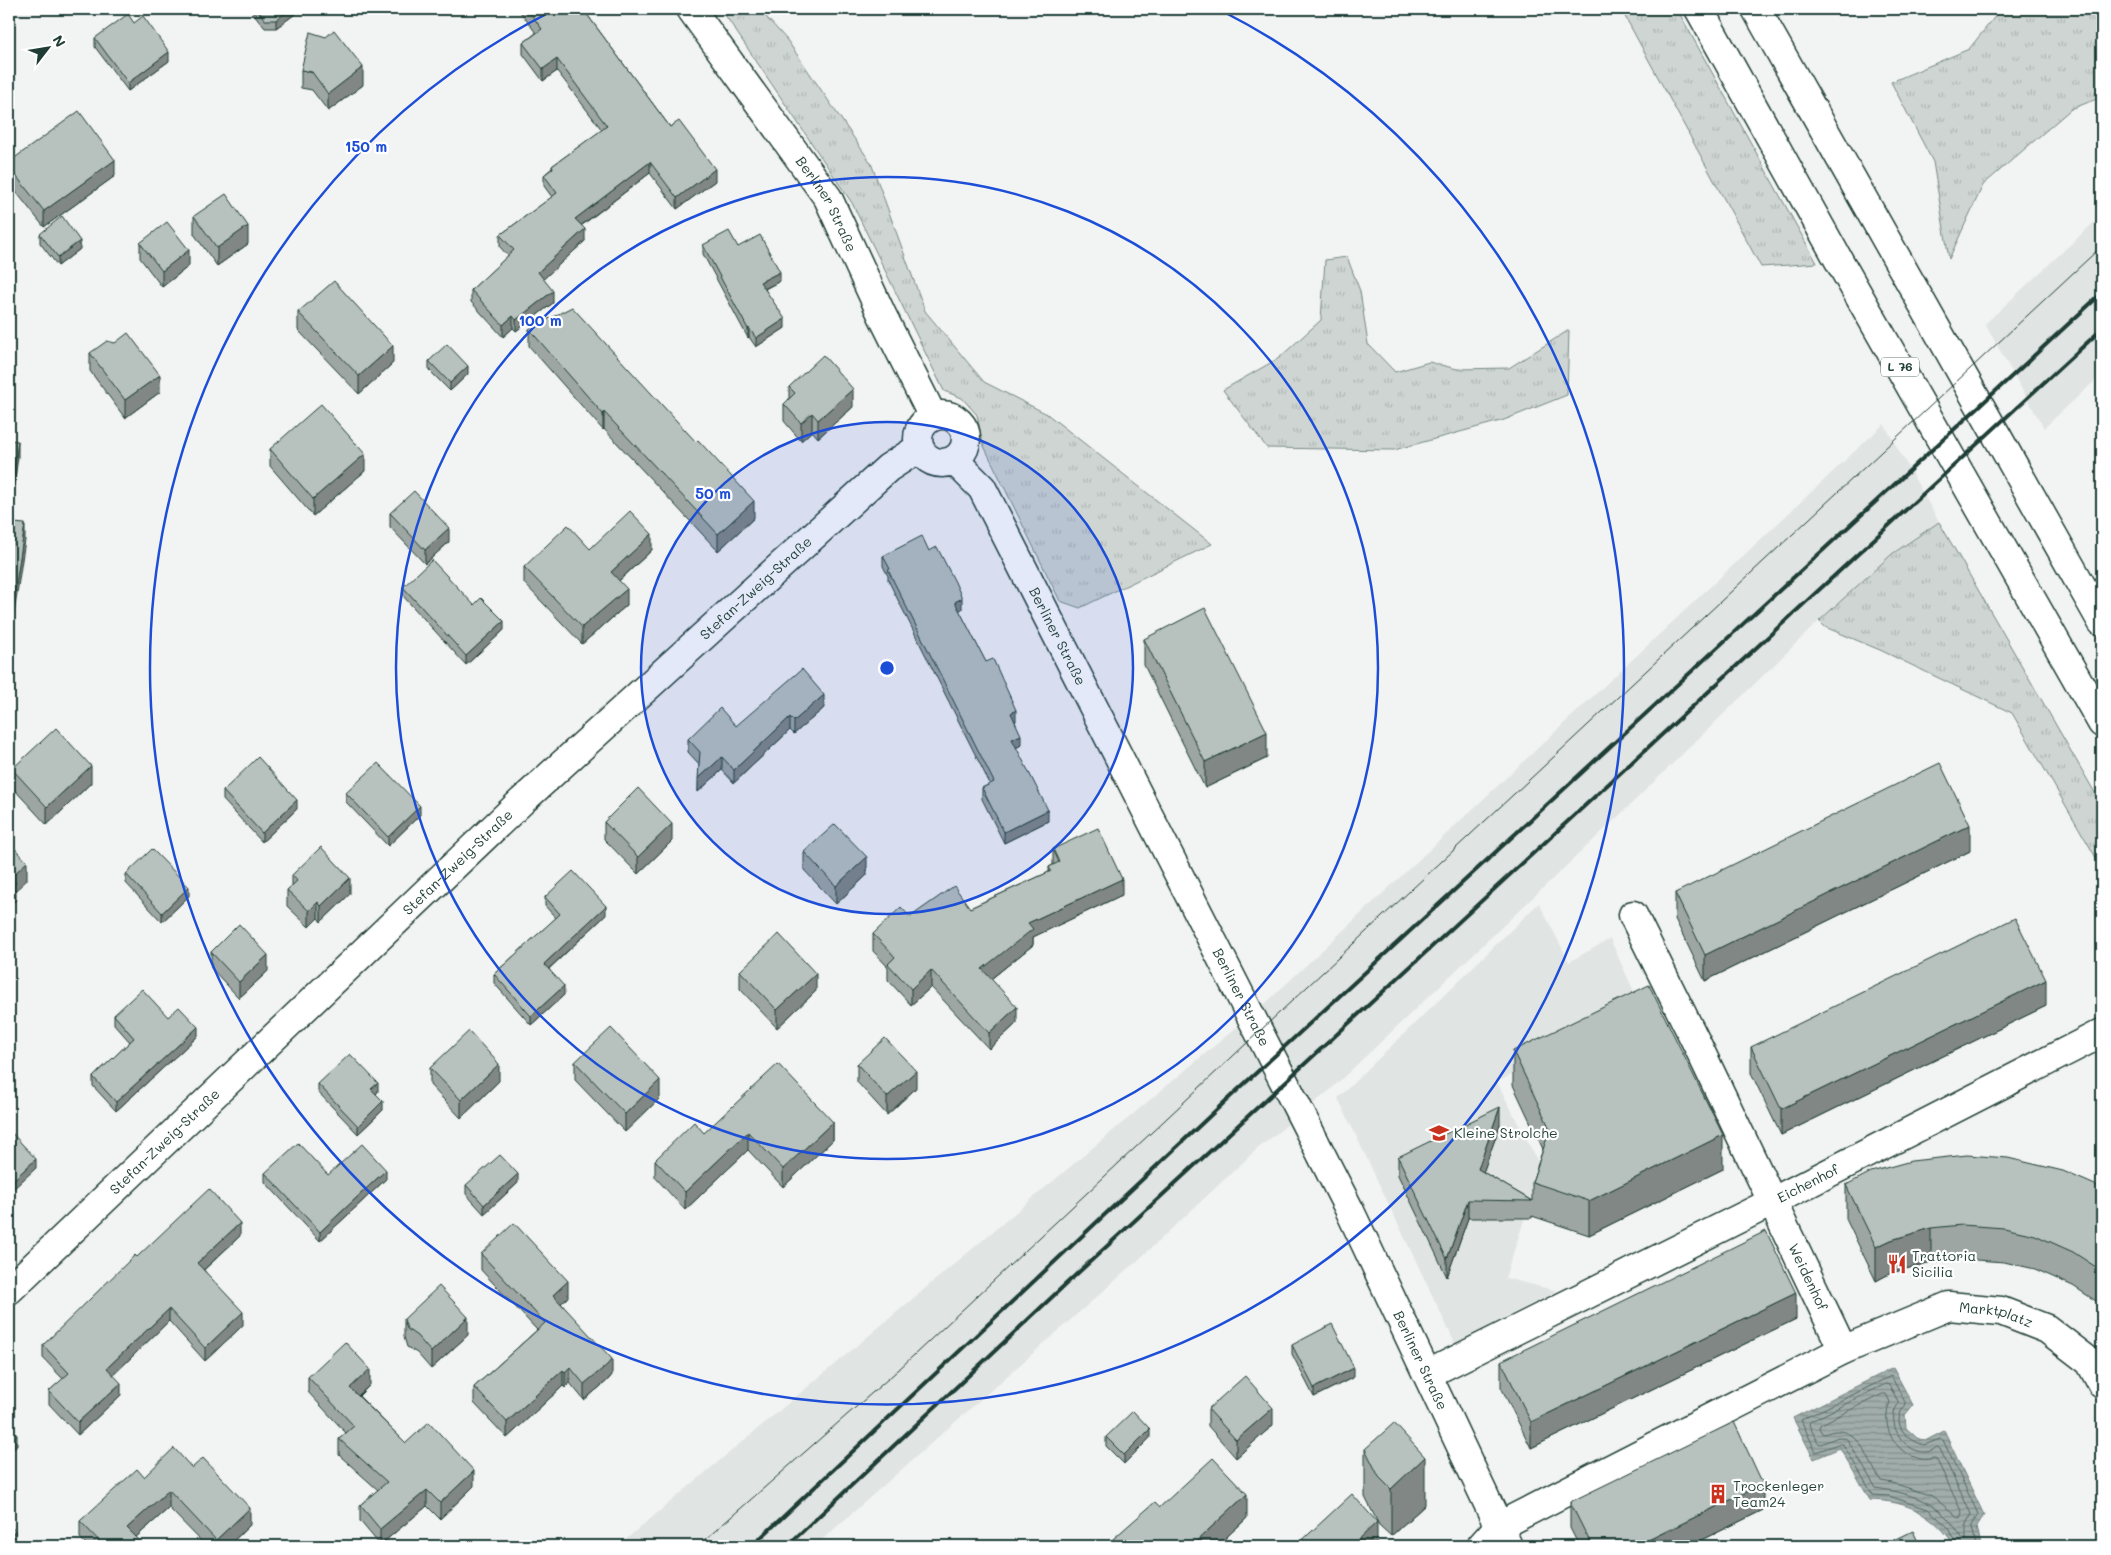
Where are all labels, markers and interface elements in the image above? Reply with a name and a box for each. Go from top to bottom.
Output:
north arrow [22,22,72,72]
text: N [49,32,70,51]
text: 150 m [345,136,387,156]
street label: Berliner Straße [792,152,862,255]
text: 100 m [518,310,562,330]
road number: L 76 [1881,358,1919,377]
text: 50 m [695,483,731,503]
street label: Stefan-Zweig-Straße [695,532,816,644]
street label: Berliner Straße [1025,584,1091,688]
centre of rings [878,659,896,677]
street label: Stefan-Zweig-Straße [398,805,517,919]
street label: Berliner Straße [1209,945,1275,1049]
street label: Stefan-Zweig-Straße [105,1084,223,1198]
school or university icon: Kleine Strolche [1428,1122,1450,1144]
place label: Kleine Strolche [1454,1123,1558,1142]
street label: Eichenhof [1774,1159,1842,1207]
street label: Weidenhof [1784,1240,1833,1314]
place label: Trattoria Sicilia [1912,1246,1976,1281]
restaurant icon: Trattoria Sicilia [1886,1253,1908,1275]
street label: Marktplatz [1958,1297,2036,1332]
street label: Berliner Straße [1389,1307,1452,1413]
place label: Trockenleger Team24 [1733,1476,1824,1511]
building icon: Trockenleger Team24 [1707,1483,1729,1505]

